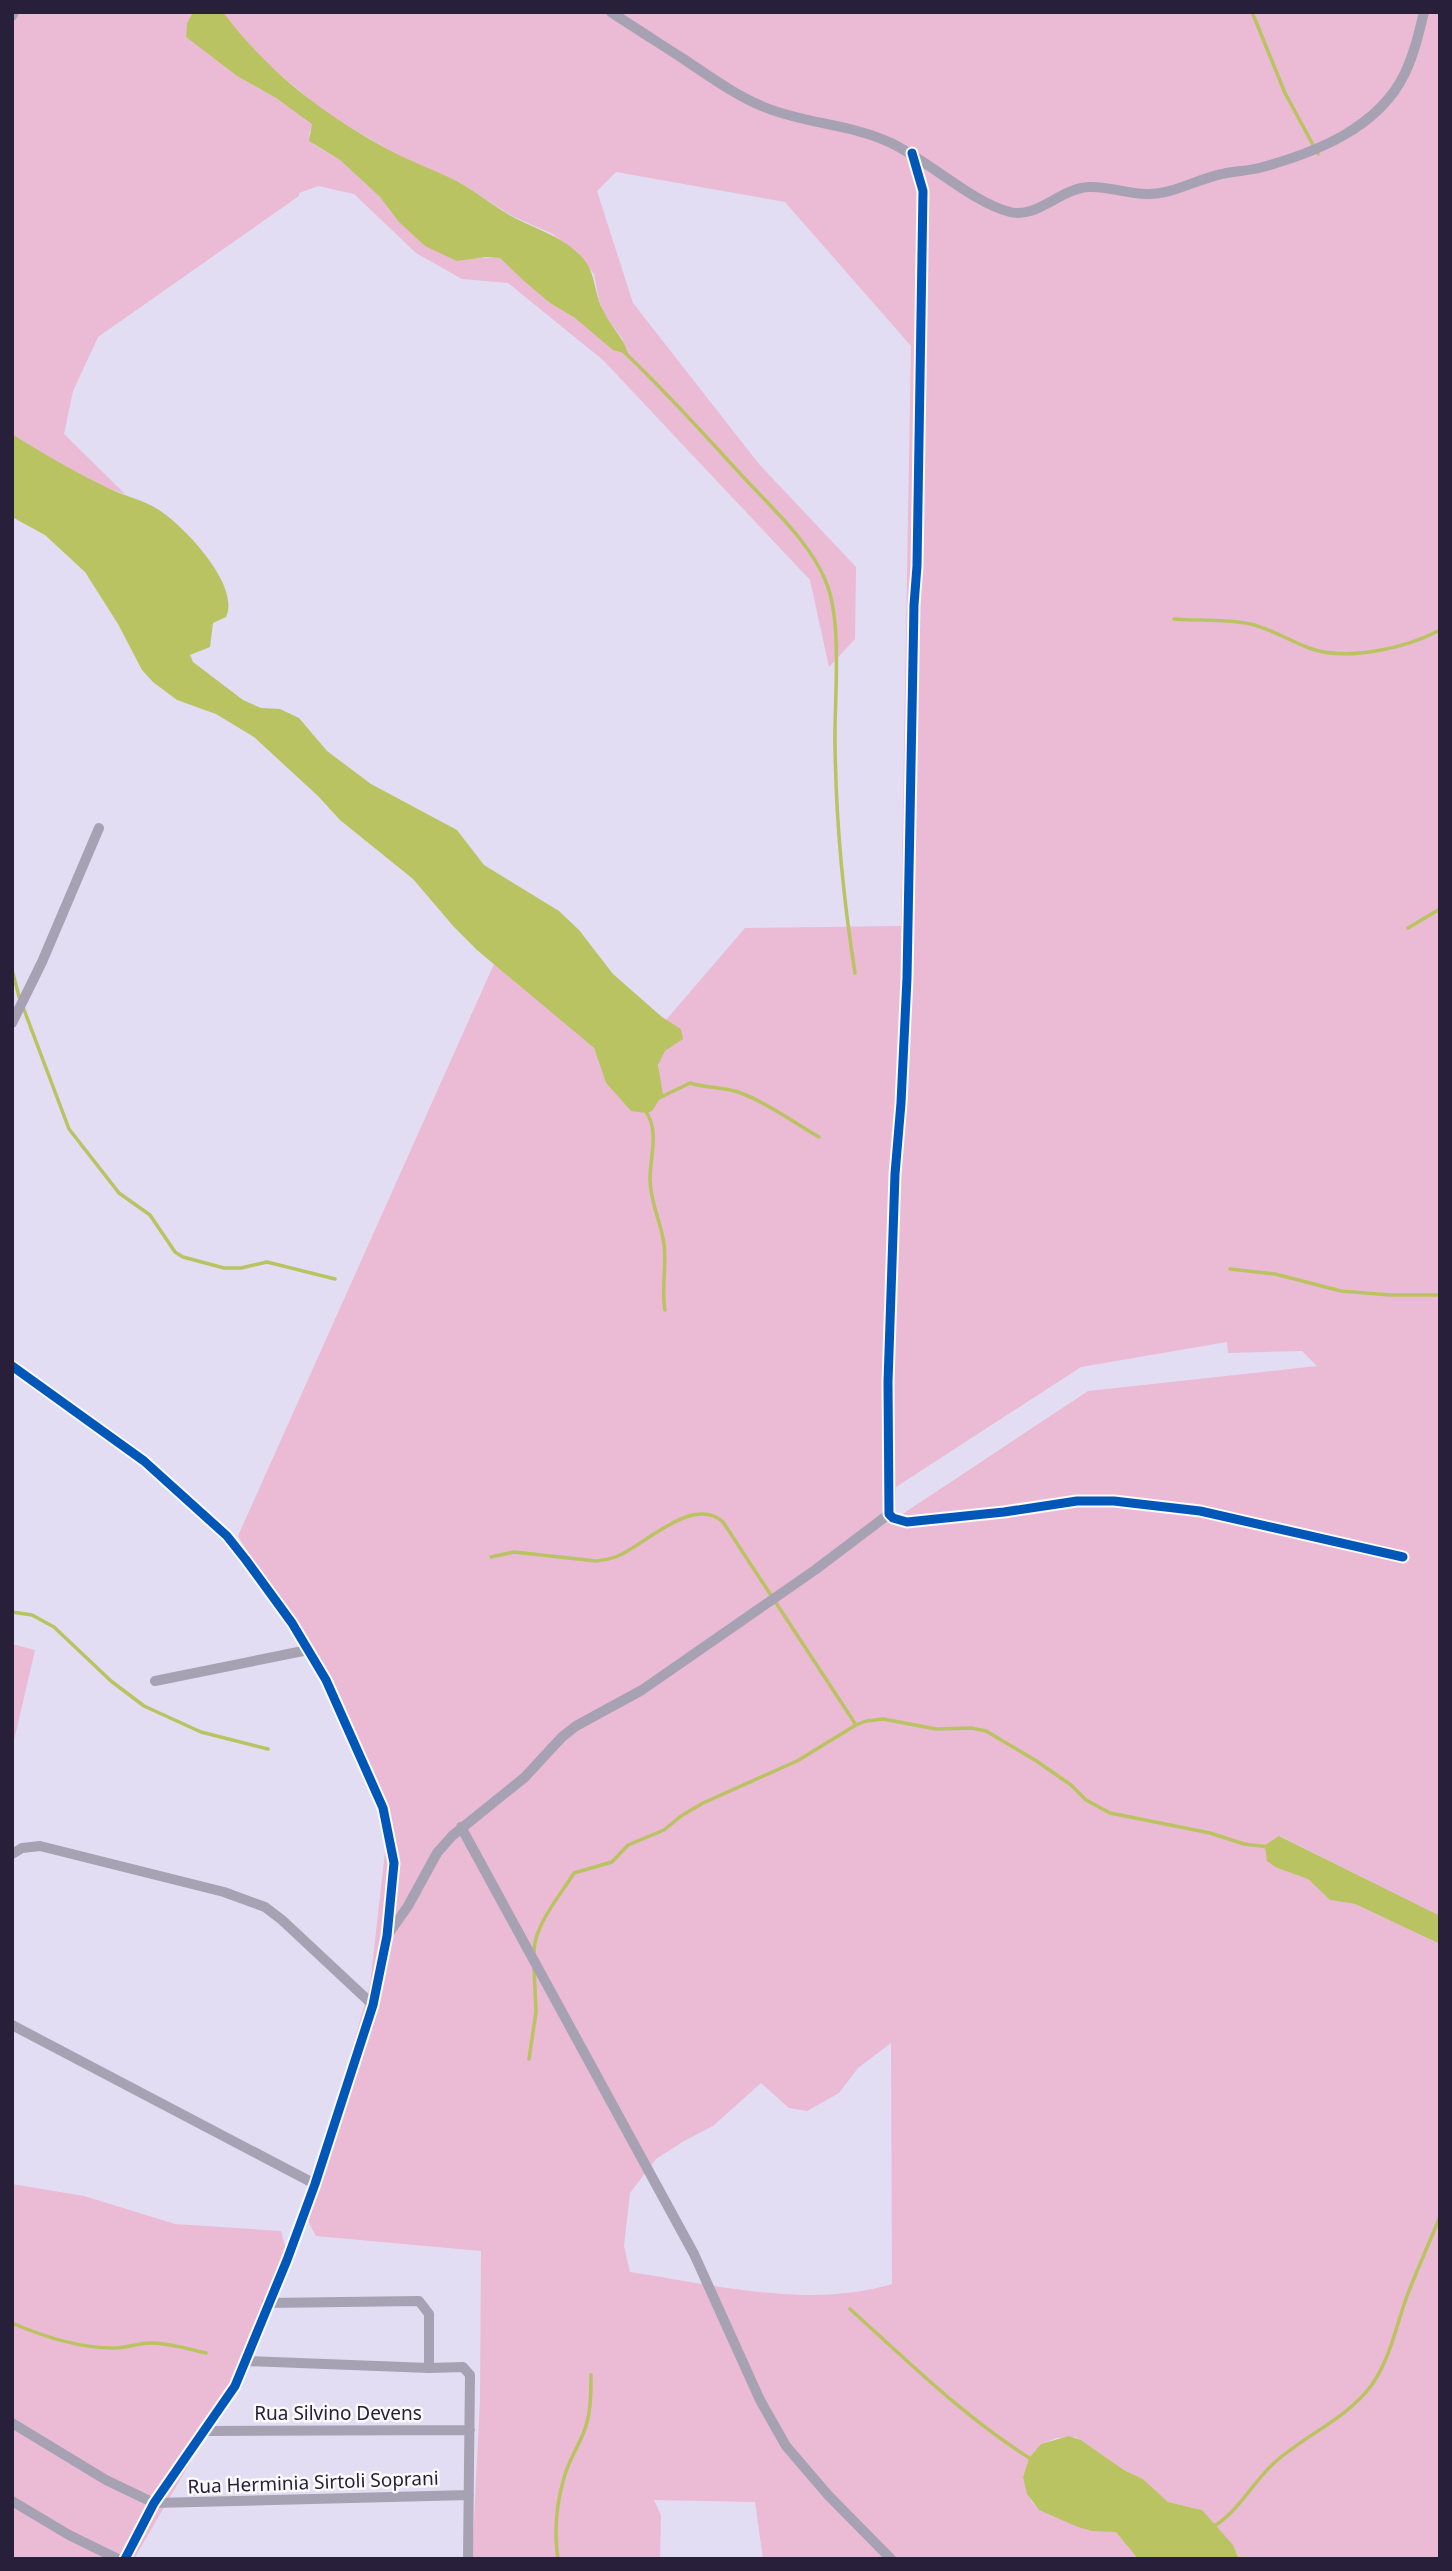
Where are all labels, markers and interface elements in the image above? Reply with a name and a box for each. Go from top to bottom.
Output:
street label: Rua Silvino Devens [254,2400,422,2426]
street label: Rua Herminia Sirtoli Soprani [187,2465,439,2499]

